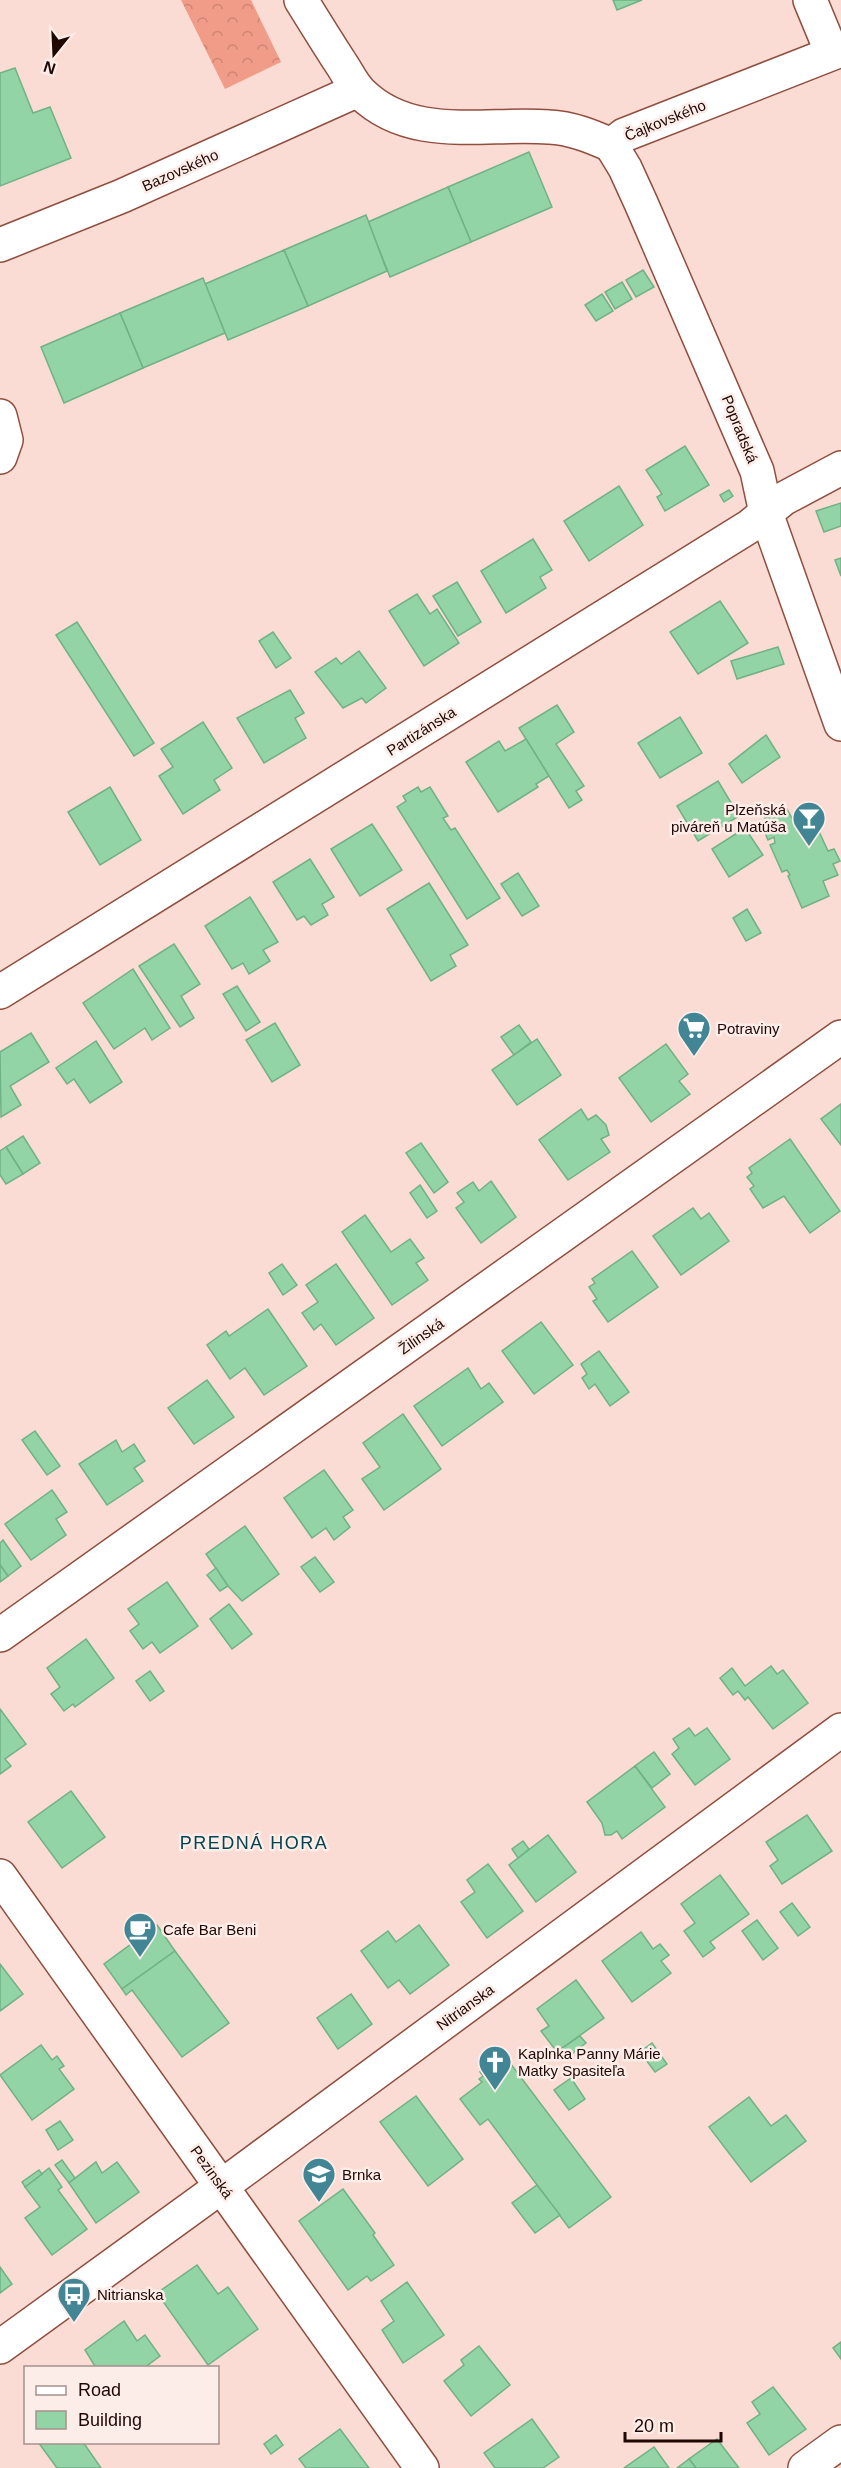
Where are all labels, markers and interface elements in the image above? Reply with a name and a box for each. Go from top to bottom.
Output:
north arrow [24,24,84,84]
text: N [41,58,58,78]
street label: Čajkovského [622,96,708,144]
street label: Bazovského [139,146,221,194]
street label: Popradská [719,393,762,466]
street label: Partizánska [383,703,459,759]
bar icon: Plzeňská piváreň u Matúša [791,800,827,847]
place label: Plzeňská piváreň u Matúša [671,801,787,835]
supermarket icon: Potraviny [676,1010,712,1057]
place label: Potraviny [717,1020,780,1037]
street label: Žilinská [395,1314,447,1358]
district label: PREDNÁ HORA [180,1833,328,1853]
cafe icon: Cafe Bar Beni [122,1911,158,1958]
place label: Cafe Bar Beni [163,1921,256,1938]
street label: Nitrianska [433,1980,498,2033]
church icon: Kaplnka Panny Márie Matky Spasiteľa [477,2044,513,2091]
place label: Kaplnka Panny Márie Matky Spasiteľa [518,2045,661,2079]
street label: Pezinská [187,2142,237,2202]
school or university icon: Brnka [301,2156,337,2203]
place label: Brnka [342,2166,382,2183]
bus stop icon: Nitrianska [56,2276,92,2323]
place label: Nitrianska [97,2286,164,2303]
legend [24,2366,219,2444]
text: Road [78,2380,121,2400]
scale bar [625,2405,721,2443]
text: Building [78,2410,142,2430]
text: 20 m [634,2416,674,2436]

